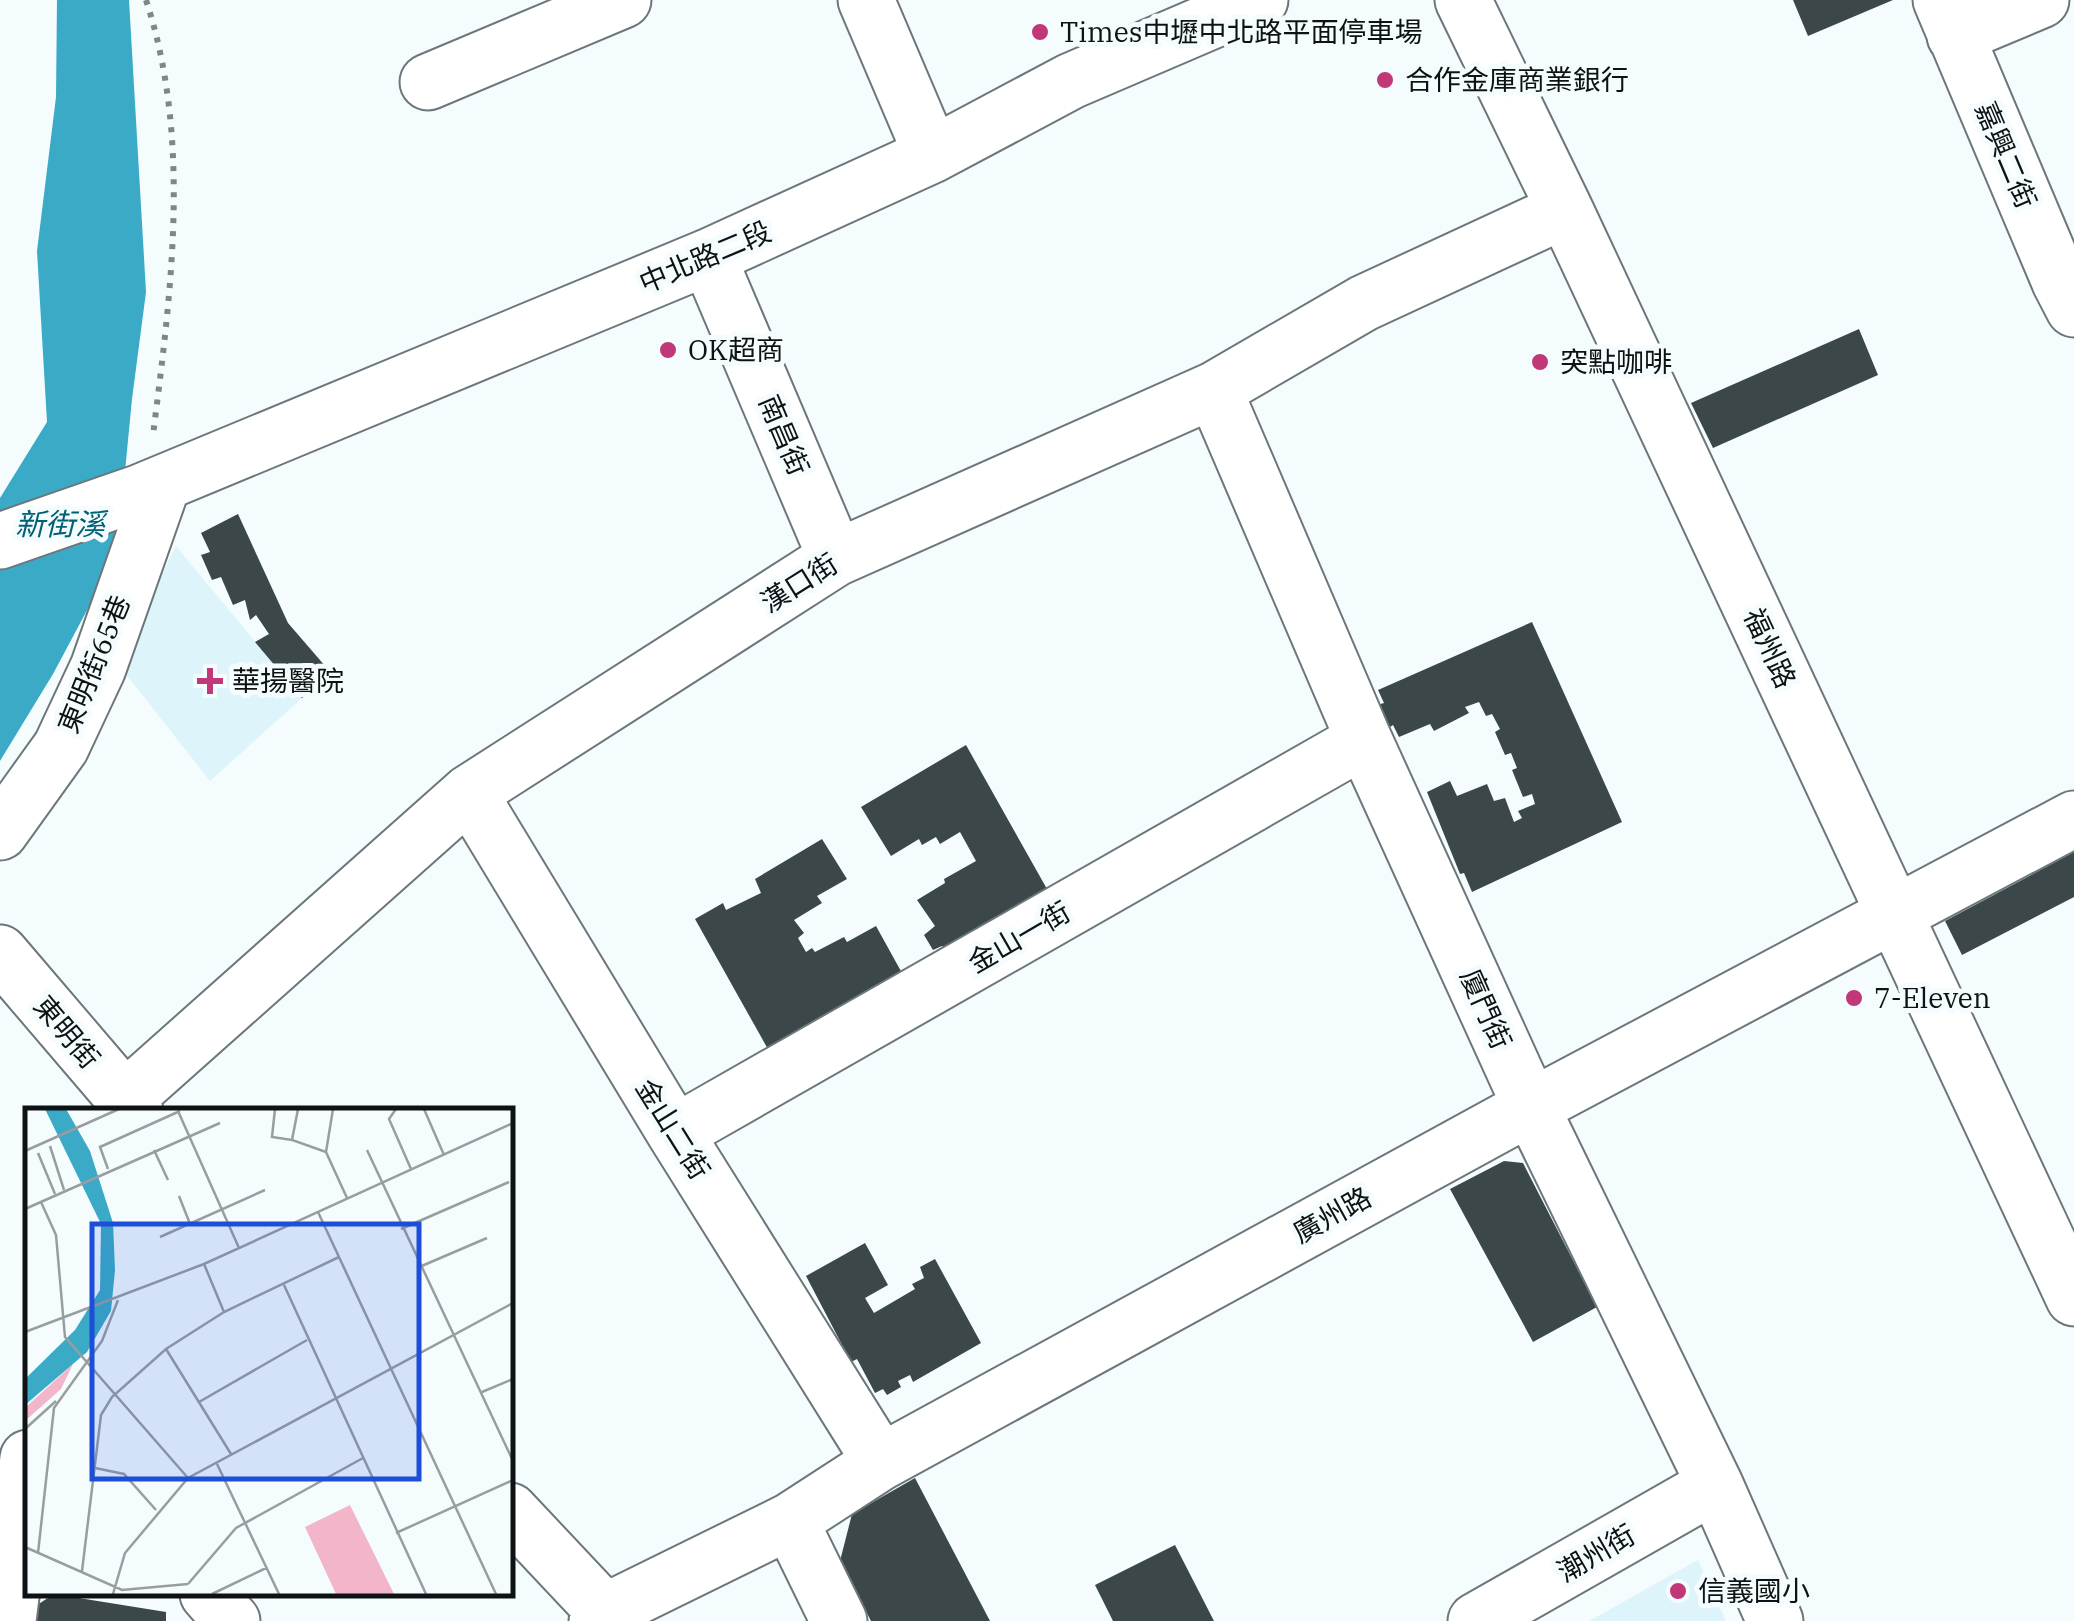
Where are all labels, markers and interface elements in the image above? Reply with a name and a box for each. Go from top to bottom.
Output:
place label: Times中壢中北路平面停車場 [1060,13,1422,50]
marker: Times中壢中北路平面停車場 [1029,21,1051,43]
place label: 合作金庫商業銀行 [1405,61,1629,98]
marker: 合作金庫商業銀行 [1374,69,1396,91]
street label: 嘉興二街 [1968,96,2045,214]
street label: 中北路二段 [633,212,776,301]
place label: OK超商 [688,331,784,368]
marker: OK超商 [657,339,679,361]
place label: 突點咖啡 [1560,343,1672,380]
marker: 突點咖啡 [1529,351,1551,373]
street label: 南昌街 [751,389,818,481]
water label: 新街溪 [15,504,109,543]
street label: 漢口街 [753,545,844,621]
street label: 東明街65巷 [49,589,138,738]
street label: 福州路 [1736,602,1805,694]
place label: 華揚醫院 [232,662,344,699]
marker: 華揚醫院 [197,668,223,694]
street label: 金山一街 [961,893,1077,981]
street label: 廈門街 [1452,963,1520,1055]
place label: 7-Eleven [1874,979,1991,1016]
marker: 7-Eleven [1843,987,1865,1009]
street label: 東明街 [26,988,109,1076]
street label: 金山二街 [628,1071,719,1186]
inset map [25,1108,512,1596]
street label: 廣州路 [1286,1178,1377,1251]
street label: 潮州街 [1550,1516,1641,1590]
place label: 信義國小 [1698,1572,1810,1609]
marker: 信義國小 [1667,1580,1689,1602]

